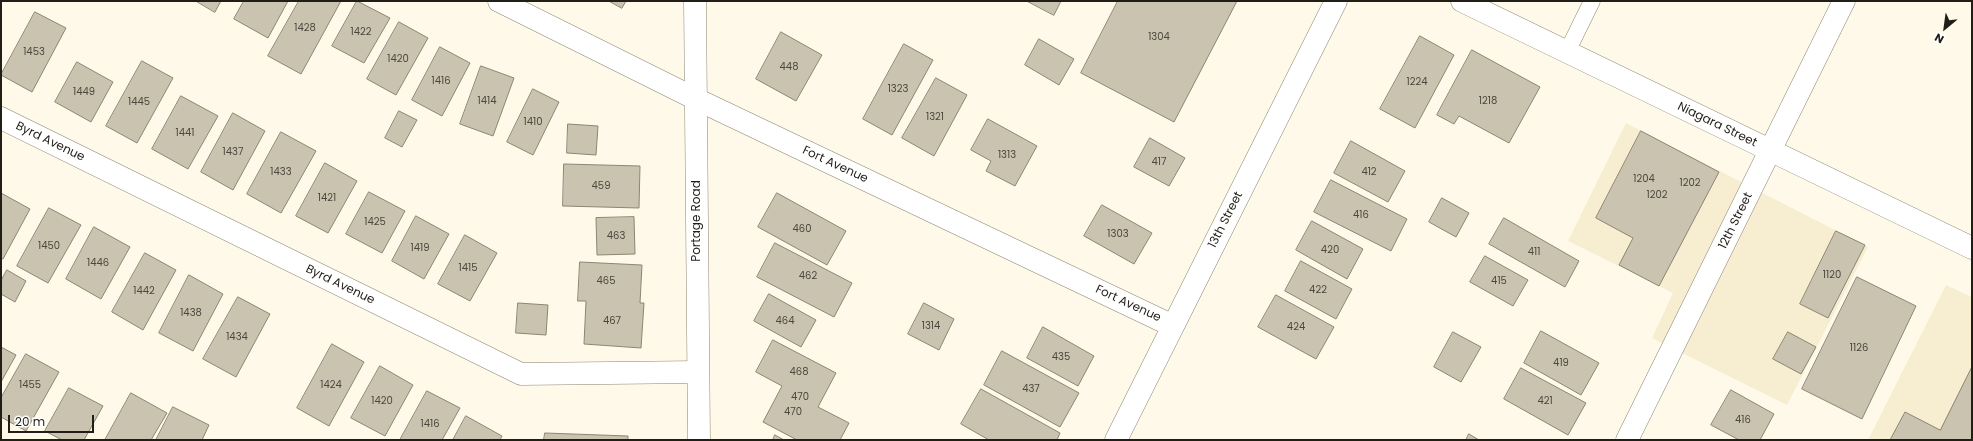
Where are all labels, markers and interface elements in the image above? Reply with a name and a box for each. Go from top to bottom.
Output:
north arrow [1925,8,1965,48]
house number: 1428 [294,22,316,34]
house number: 1422 [351,26,371,38]
text: N [1932,29,1947,47]
house number: 1304 [1148,31,1170,43]
house number: 1453 [23,46,45,58]
house number: 1420 [387,53,409,65]
house number: 448 [780,61,798,73]
house number: 1416 [431,75,451,87]
house number: 1224 [1407,76,1427,88]
house number: 1323 [888,83,908,95]
house number: 1449 [73,86,95,98]
house number: 1414 [478,95,496,107]
house number: 1218 [1479,95,1497,107]
house number: 1445 [128,96,150,108]
street label: Niagara Street [1675,100,1759,150]
house number: 1321 [926,111,944,123]
house number: 1410 [524,116,542,128]
street label: Byrd Avenue [13,119,87,165]
house number: 1441 [176,127,194,139]
street label: Fort Avenue [800,144,870,186]
house number: 1437 [223,146,243,158]
house number: 1313 [998,149,1016,161]
house number: 417 [1152,156,1166,168]
house number: 1433 [270,166,292,178]
house number: 412 [1361,166,1377,178]
house number: 1204 [1633,173,1655,185]
house number: 1202 [1680,177,1700,189]
house number: 459 [592,180,610,192]
street label: Portage Road [690,180,704,262]
street label: 13th Street [1206,189,1246,251]
house number: 1202 [1647,189,1667,201]
street label: 12th Street [1716,190,1756,252]
house number: 1421 [318,192,336,204]
house number: 416 [1353,209,1369,221]
house number: 1425 [364,216,386,228]
house number: 460 [793,223,811,235]
house number: 1303 [1107,228,1129,240]
house number: 463 [607,230,625,242]
house number: 1450 [38,240,60,252]
house number: 1419 [411,242,429,254]
house number: 420 [1321,244,1339,256]
house number: 411 [1528,246,1540,258]
house number: 1446 [87,257,109,269]
street label: Byrd Avenue [303,262,377,308]
house number: 1415 [459,262,477,274]
house number: 1120 [1823,269,1841,281]
house number: 462 [799,270,817,282]
house number: 465 [597,275,615,287]
house number: 415 [1491,275,1507,287]
street label: Fort Avenue [1093,283,1163,325]
house number: 422 [1309,284,1327,296]
house number: 1442 [133,285,155,297]
house number: 1438 [180,307,202,319]
house number: 467 [603,315,621,327]
house number: 464 [776,315,794,327]
house number: 1314 [922,320,940,332]
house number: 424 [1287,321,1305,333]
house number: 1434 [226,331,248,343]
house number: 1126 [1850,342,1868,354]
house number: 435 [1052,351,1070,363]
house number: 419 [1553,357,1569,369]
house number: 468 [790,366,808,378]
house number: 1455 [19,379,41,391]
house number: 1424 [320,379,342,391]
house number: 437 [1022,383,1040,395]
house number: 470 [791,391,809,403]
house number: 1420 [371,395,393,407]
house number: 421 [1537,395,1553,407]
house number: 470 [784,406,802,418]
scale bar [10,407,96,433]
text: 20 m [15,413,45,430]
house number: 416 [1735,414,1751,426]
house number: 1416 [420,418,440,430]

